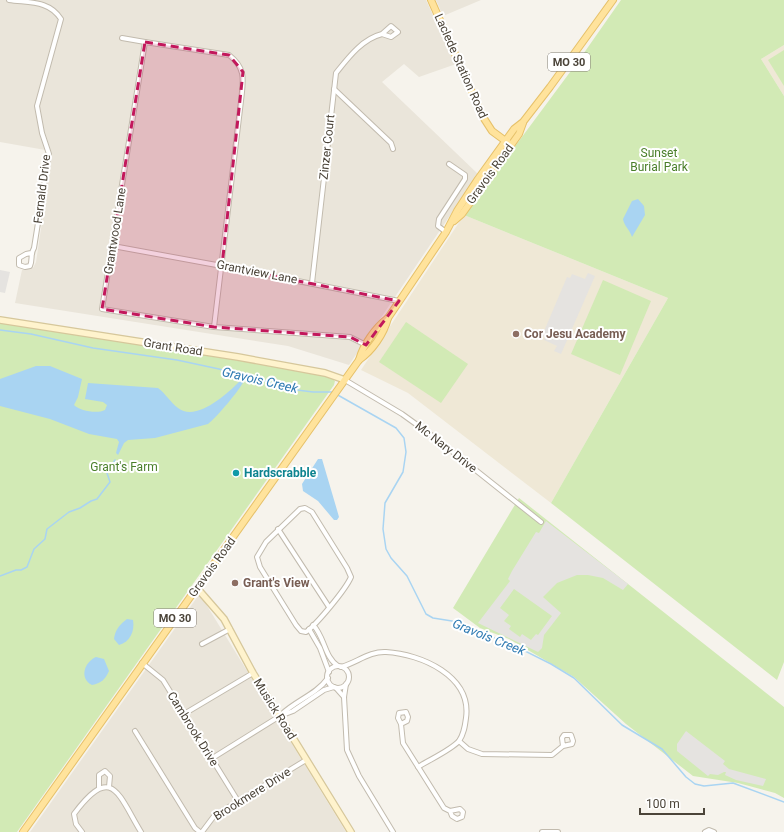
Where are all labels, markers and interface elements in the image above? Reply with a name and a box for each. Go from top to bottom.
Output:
street label: Laclede Station Road [432,12,490,120]
road number: MO 30 [548,53,590,71]
street label: Zinzer Court [317,114,337,180]
street label: Gravois Road [464,141,516,207]
park label: Sunset Burial Park [630,146,689,174]
street label: Fernald Drive [31,154,53,224]
street label: Grantwood Lane [101,187,129,275]
street label: Grantview Lane [215,257,299,287]
place label: Cor Jesu Academy [524,327,626,341]
marker: Cor Jesu Academy [511,329,521,339]
street label: Grant Road [142,335,204,359]
water label: Gravois Creek [221,364,300,396]
street label: Mc Nary Drive [412,419,480,475]
park label: Grant's Farm [90,460,158,474]
place label: Hardscrabble [244,466,317,480]
marker: Hardscrabble [231,468,241,478]
street label: Gravois Road [186,534,238,600]
place label: Grant's View [243,576,310,590]
marker: Grant's View [230,578,240,588]
road number: MO 30 [154,609,196,627]
water label: Gravois Creek [450,616,528,659]
street label: Musick Road [251,676,299,742]
street label: Cambrook Drive [164,689,222,769]
street label: Brookmere Drive [211,765,293,823]
scale bar [640,790,704,816]
text: 100 m [646,797,680,811]

